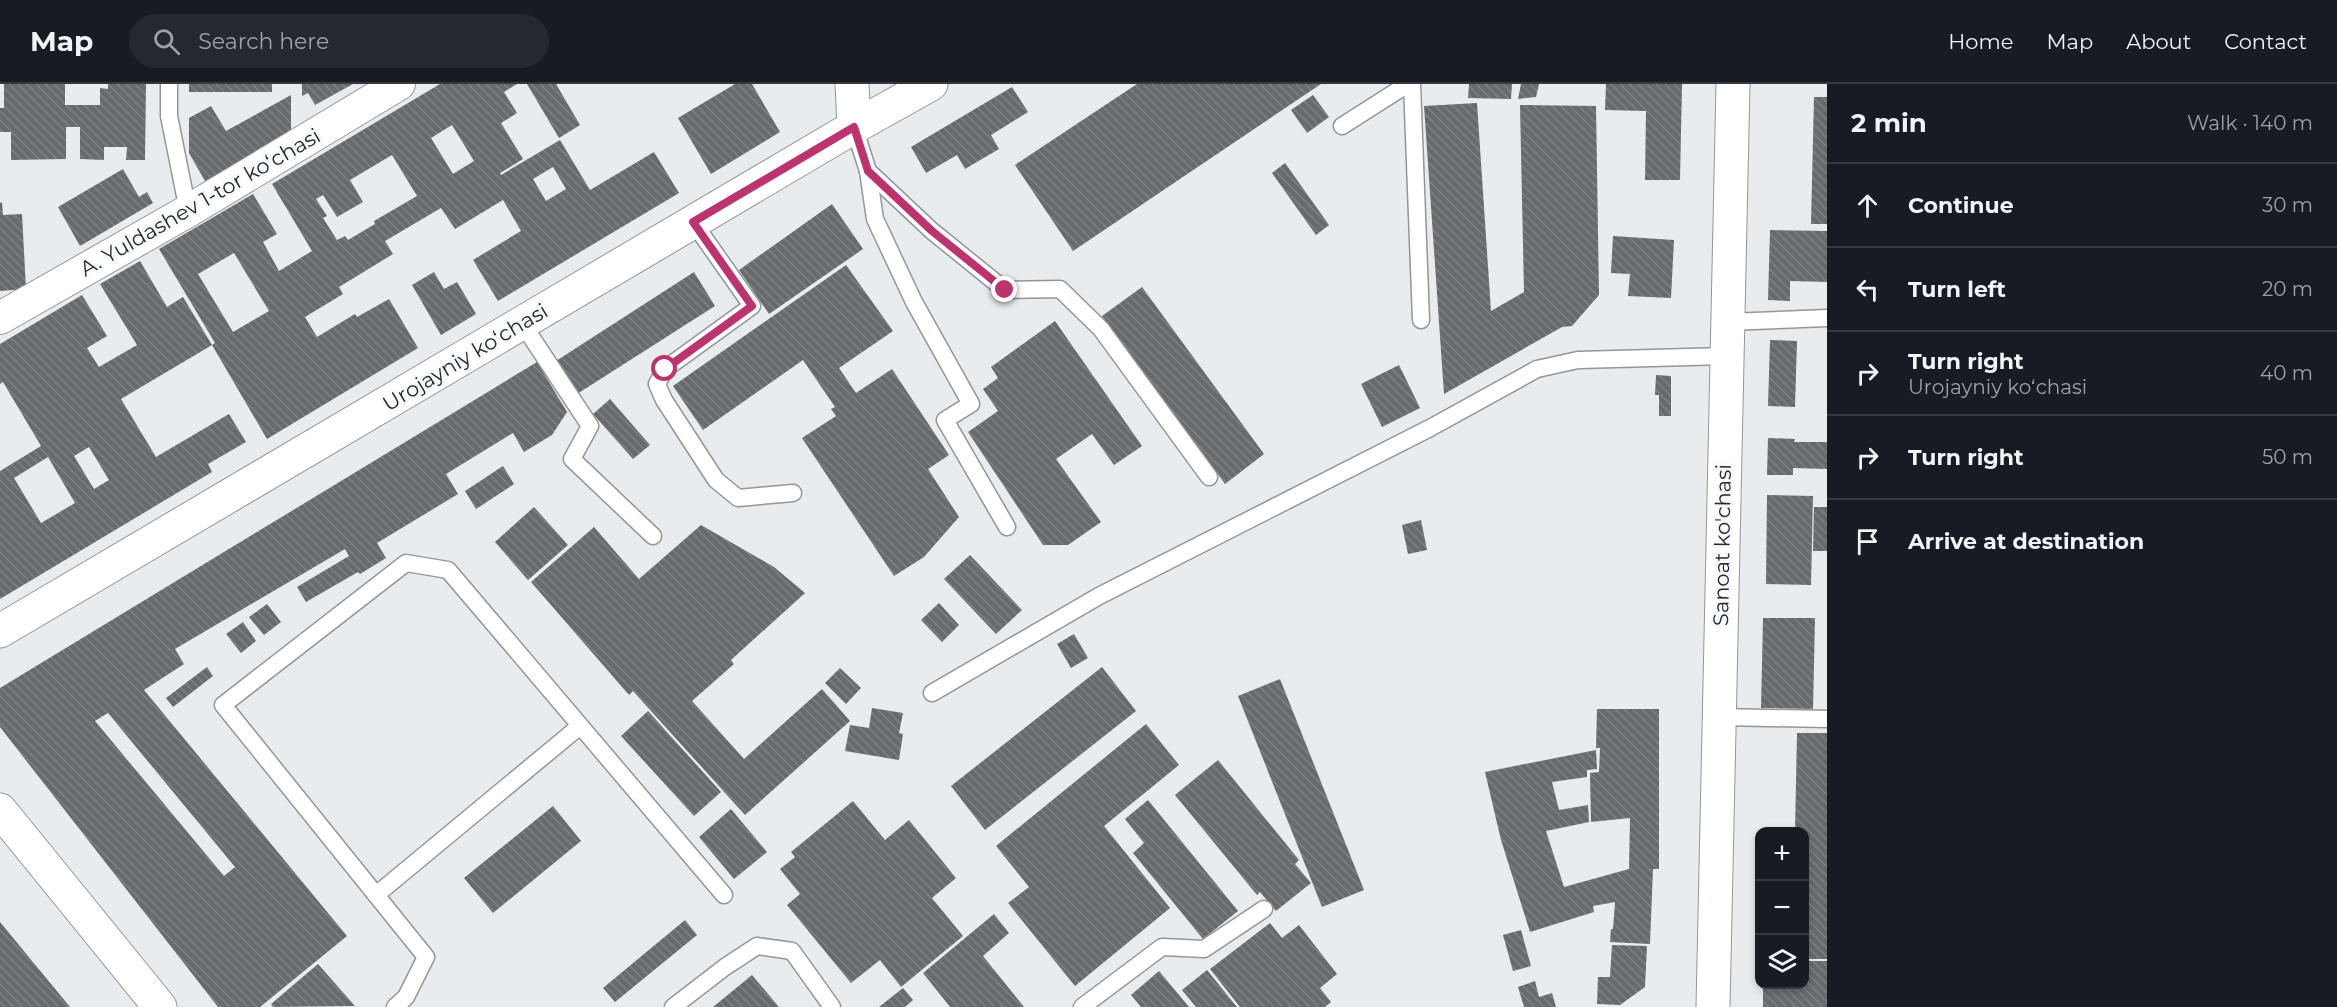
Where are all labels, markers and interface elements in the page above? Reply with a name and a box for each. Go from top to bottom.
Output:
search box [129,14,549,68]
text: Map [30,24,93,58]
icon: search [150,25,183,58]
text: Search here [198,28,329,55]
text: Home [1948,29,2013,54]
text: Map [2046,29,2093,54]
text: About [2126,29,2191,54]
text: Contact [2224,29,2307,54]
text: 2 min [1851,107,1927,139]
text: Walk · 140 m [2187,111,2313,135]
street label: A. Yuldashev 1-tor koʻchasi [75,123,325,281]
icon: ahead [1851,189,1884,222]
text: Continue [1908,192,2014,219]
text: 30 m [2262,193,2313,217]
icon: left [1851,273,1884,306]
route end [991,276,1017,302]
text: Turn left [1908,276,2006,303]
text: 20 m [2262,277,2313,301]
street label: Urоjayniy koʻchasi [378,298,552,416]
text: Turn right [1908,348,2023,375]
route start [651,355,677,381]
icon: right [1851,357,1884,390]
text: 40 m [2260,361,2313,385]
text: Urоjayniy koʻchasi [1908,375,2087,399]
icon: right [1851,441,1884,474]
text: Turn right [1908,444,2023,471]
text: 50 m [2262,445,2313,469]
street label: Sanoat ko'chasi [1708,464,1736,626]
icon: arrive [1851,525,1884,558]
text: Arrive at destination [1908,528,2144,555]
map controls [1755,827,1809,989]
button: + [1755,827,1809,881]
button: − [1755,881,1809,935]
button: layers [1755,935,1809,989]

